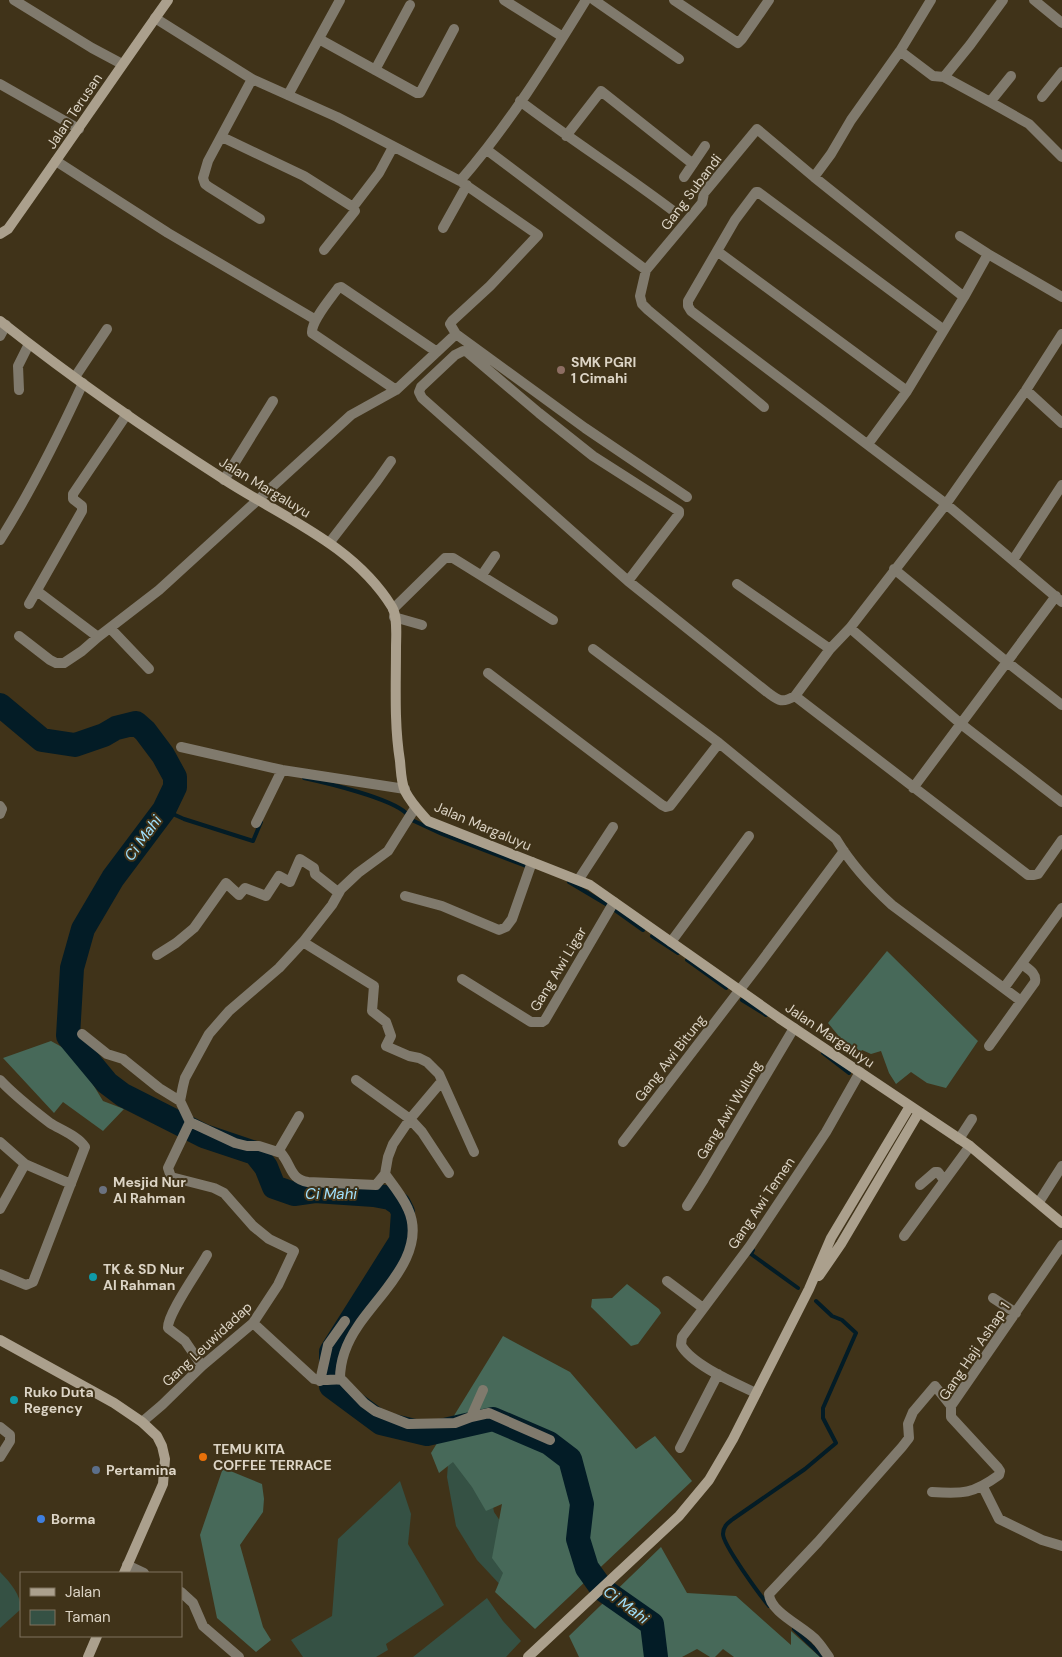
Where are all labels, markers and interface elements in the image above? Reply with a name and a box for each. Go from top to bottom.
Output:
street label: Jalan Terusan [42,70,106,152]
street label: Gang Subandi [657,150,725,234]
place label: SMK PGRI 1 Cimahi [571,353,636,387]
marker: SMK PGRI 1 Cimahi [555,364,567,376]
street label: Jalan Margaluyu [216,453,314,521]
street label: Jalan Margaluyu [432,797,534,855]
water label: Ci Mahi [120,811,167,865]
street label: Gang Awi Ligar [526,923,590,1015]
street label: Jalan Margaluyu [782,998,878,1072]
street label: Gang Awi Bitung [630,1011,710,1105]
street label: Gang Awi Wulung [692,1057,766,1163]
street label: Gang Awi Temen [724,1153,798,1253]
place label: Mesjid Nur Al Rahman [113,1173,186,1207]
marker: Mesjid Nur Al Rahman [97,1184,109,1196]
water label: Ci Mahi [305,1184,357,1204]
place label: TK & SD Nur Al Rahman [103,1260,184,1294]
marker: TK & SD Nur Al Rahman [87,1271,99,1283]
street label: Gang Leuwidadap [158,1298,256,1390]
street label: Gang Haji Ashap 1 [935,1299,1013,1403]
place label: Ruko Duta Regency [24,1383,94,1417]
marker: Ruko Duta Regency [8,1394,20,1406]
place label: TEMU KITA COFFEE TERRACE [213,1440,332,1474]
marker: TEMU KITA COFFEE TERRACE [197,1451,209,1463]
place label: Pertamina [106,1461,177,1479]
marker: Pertamina [90,1464,102,1476]
place label: Borma [51,1510,96,1528]
marker: Borma [35,1513,47,1525]
legend [20,1572,182,1637]
water label: Ci Mahi [599,1581,653,1629]
text: Jalan [65,1582,101,1602]
text: Taman [65,1607,111,1627]

